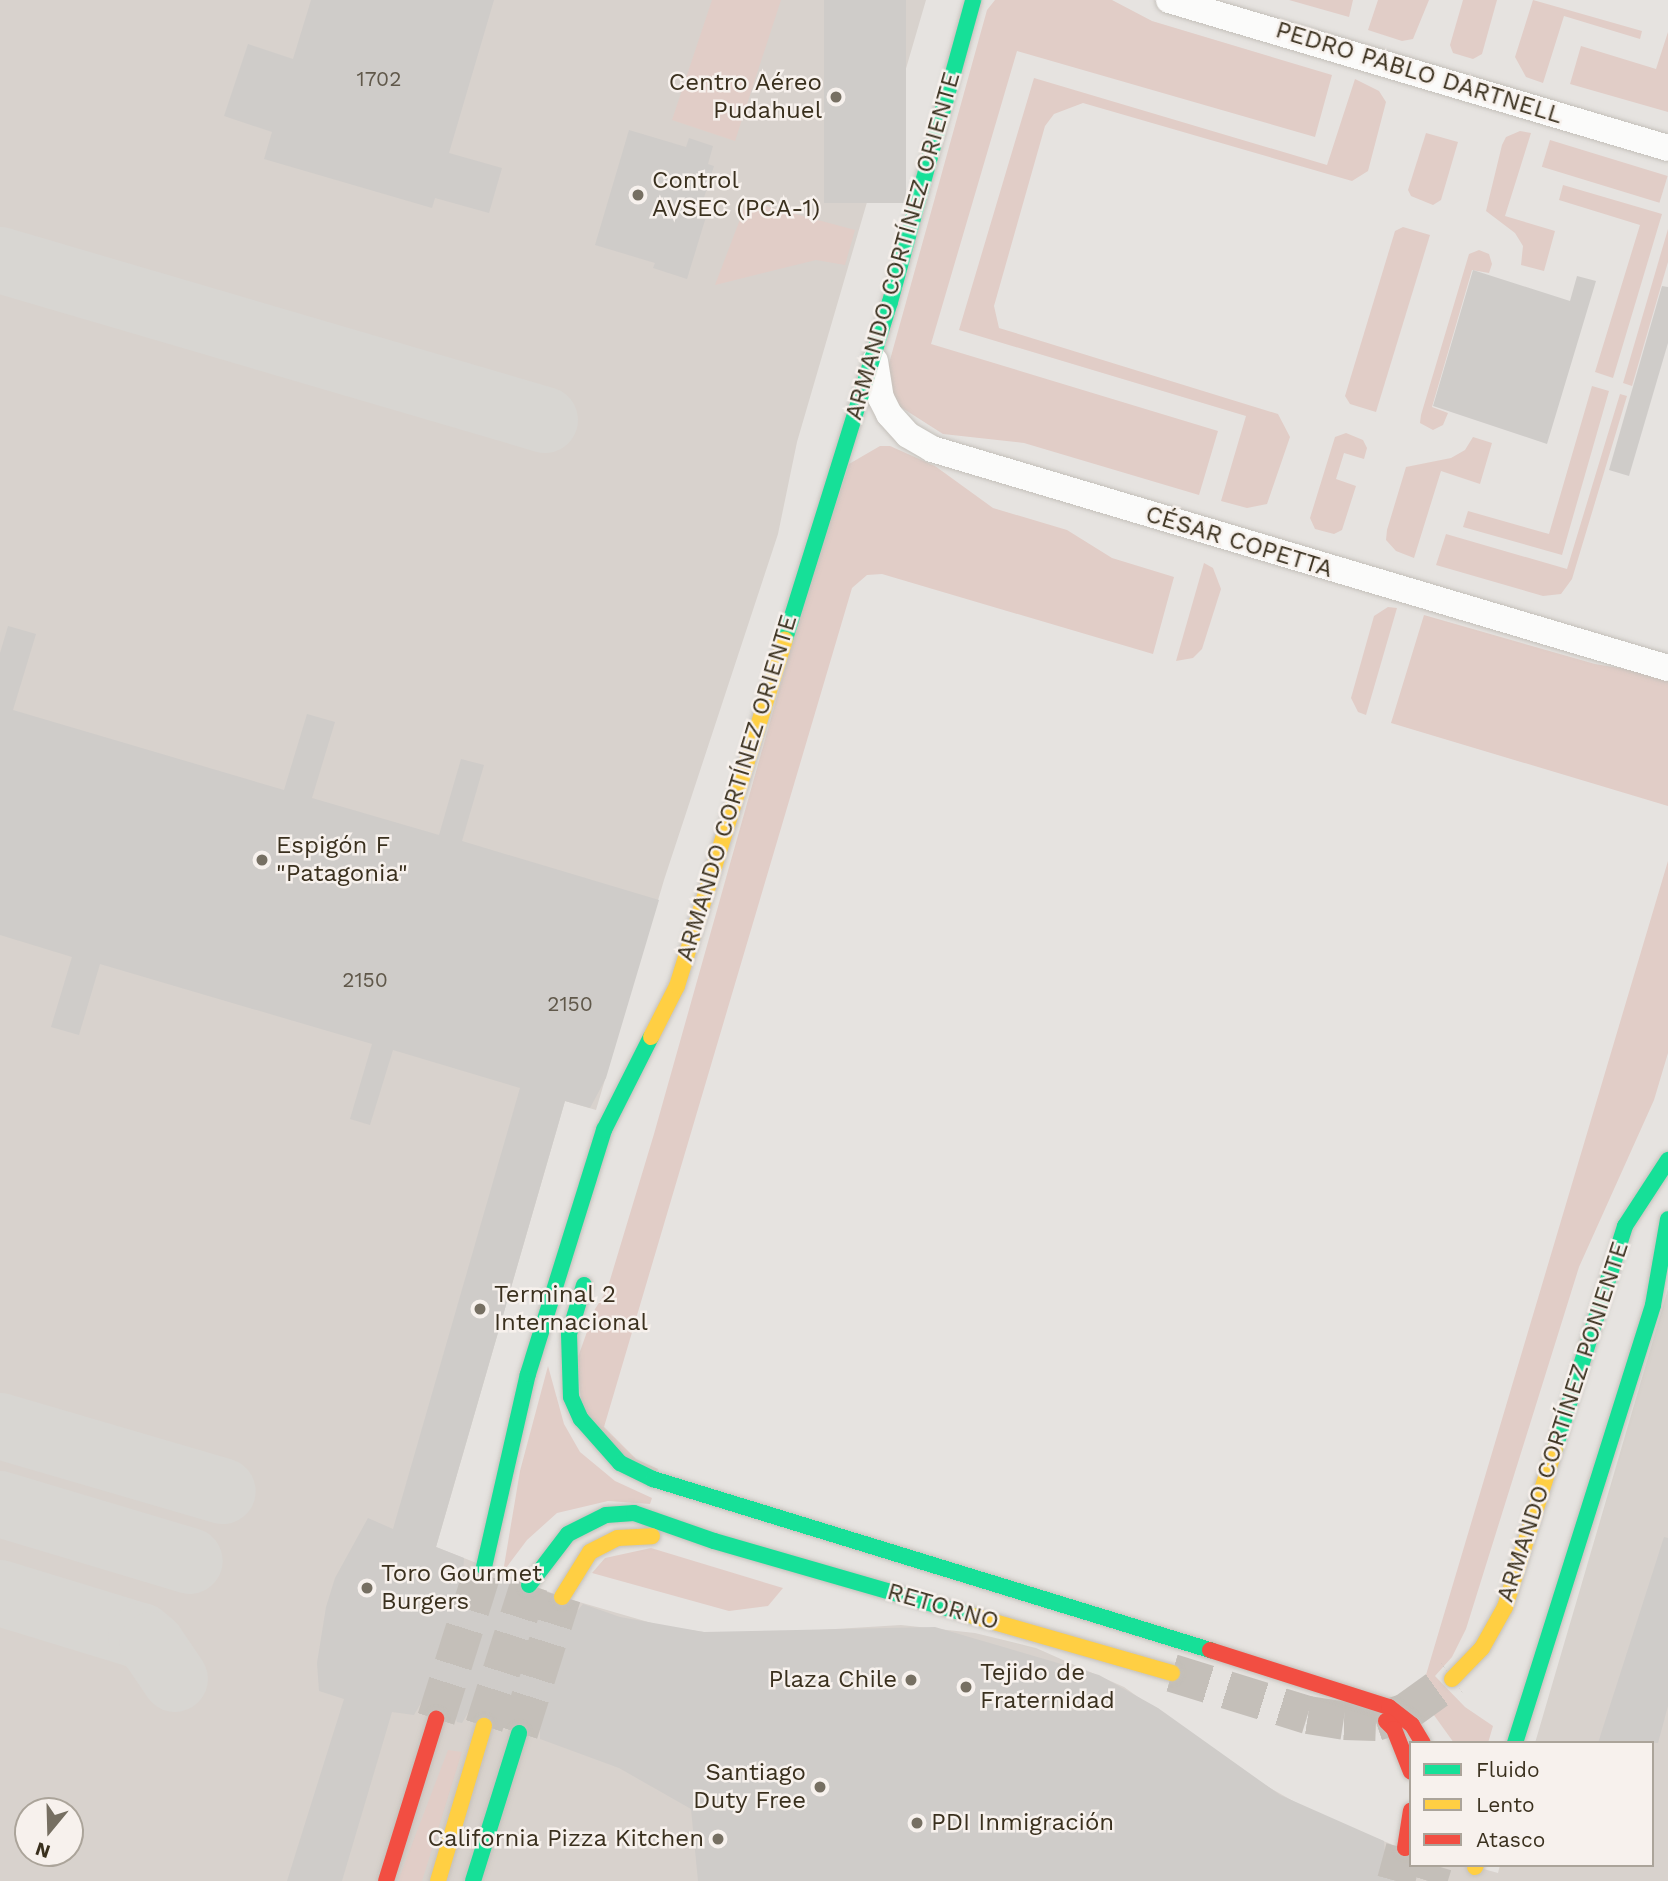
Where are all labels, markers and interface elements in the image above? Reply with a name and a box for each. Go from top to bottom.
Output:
street label: PEDRO PABLO DARTNELL [1272,16,1566,130]
house number: 1702 [357,66,401,92]
place label: Centro Aéreo Pudahuel [668,69,822,125]
street label: ARMANDO CORTÍNEZ ORIENTE [839,69,967,423]
marker: Centro Aéreo Pudahuel [828,89,844,105]
place label: Control AVSEC (PCA-1) [652,167,820,223]
marker: Control AVSEC (PCA-1) [630,187,646,203]
street label: CÉSAR COPETTA [1142,500,1336,584]
street label: ARMANDO CORTÍNEZ ORIENTE [671,611,803,965]
place label: Espigón F "Patagonia" [276,832,408,888]
marker: Espigón F "Patagonia" [254,852,270,868]
house number: 2150 [342,967,388,993]
house number: 2150 [547,991,593,1017]
street label: ARMANDO CORTÍNEZ PONIENTE [1491,1238,1635,1606]
place label: Terminal 2 Internacional [494,1281,648,1337]
marker: Terminal 2 Internacional [472,1301,488,1317]
place label: Toro Gourmet Burgers [381,1560,542,1616]
street label: RETORNO [884,1577,1002,1637]
marker: Toro Gourmet Burgers [359,1580,375,1596]
place label: Tejido de Fraternidad [980,1659,1115,1715]
place label: Plaza Chile [768,1666,897,1694]
marker: Plaza Chile [903,1672,919,1688]
marker: Tejido de Fraternidad [958,1679,974,1695]
legend [1409,1741,1654,1867]
text: Fluido [1476,1757,1540,1782]
place label: Santiago Duty Free [693,1759,806,1815]
marker: Santiago Duty Free [812,1779,828,1795]
text: Lento [1476,1792,1535,1817]
north arrow [14,1797,84,1867]
place label: PDI Inmigración [931,1809,1114,1837]
marker: PDI Inmigración [909,1815,925,1831]
place label: California Pizza Kitchen [426,1825,704,1853]
text: Atasco [1476,1827,1545,1852]
marker: California Pizza Kitchen [710,1831,726,1847]
text: N [32,1837,53,1864]

